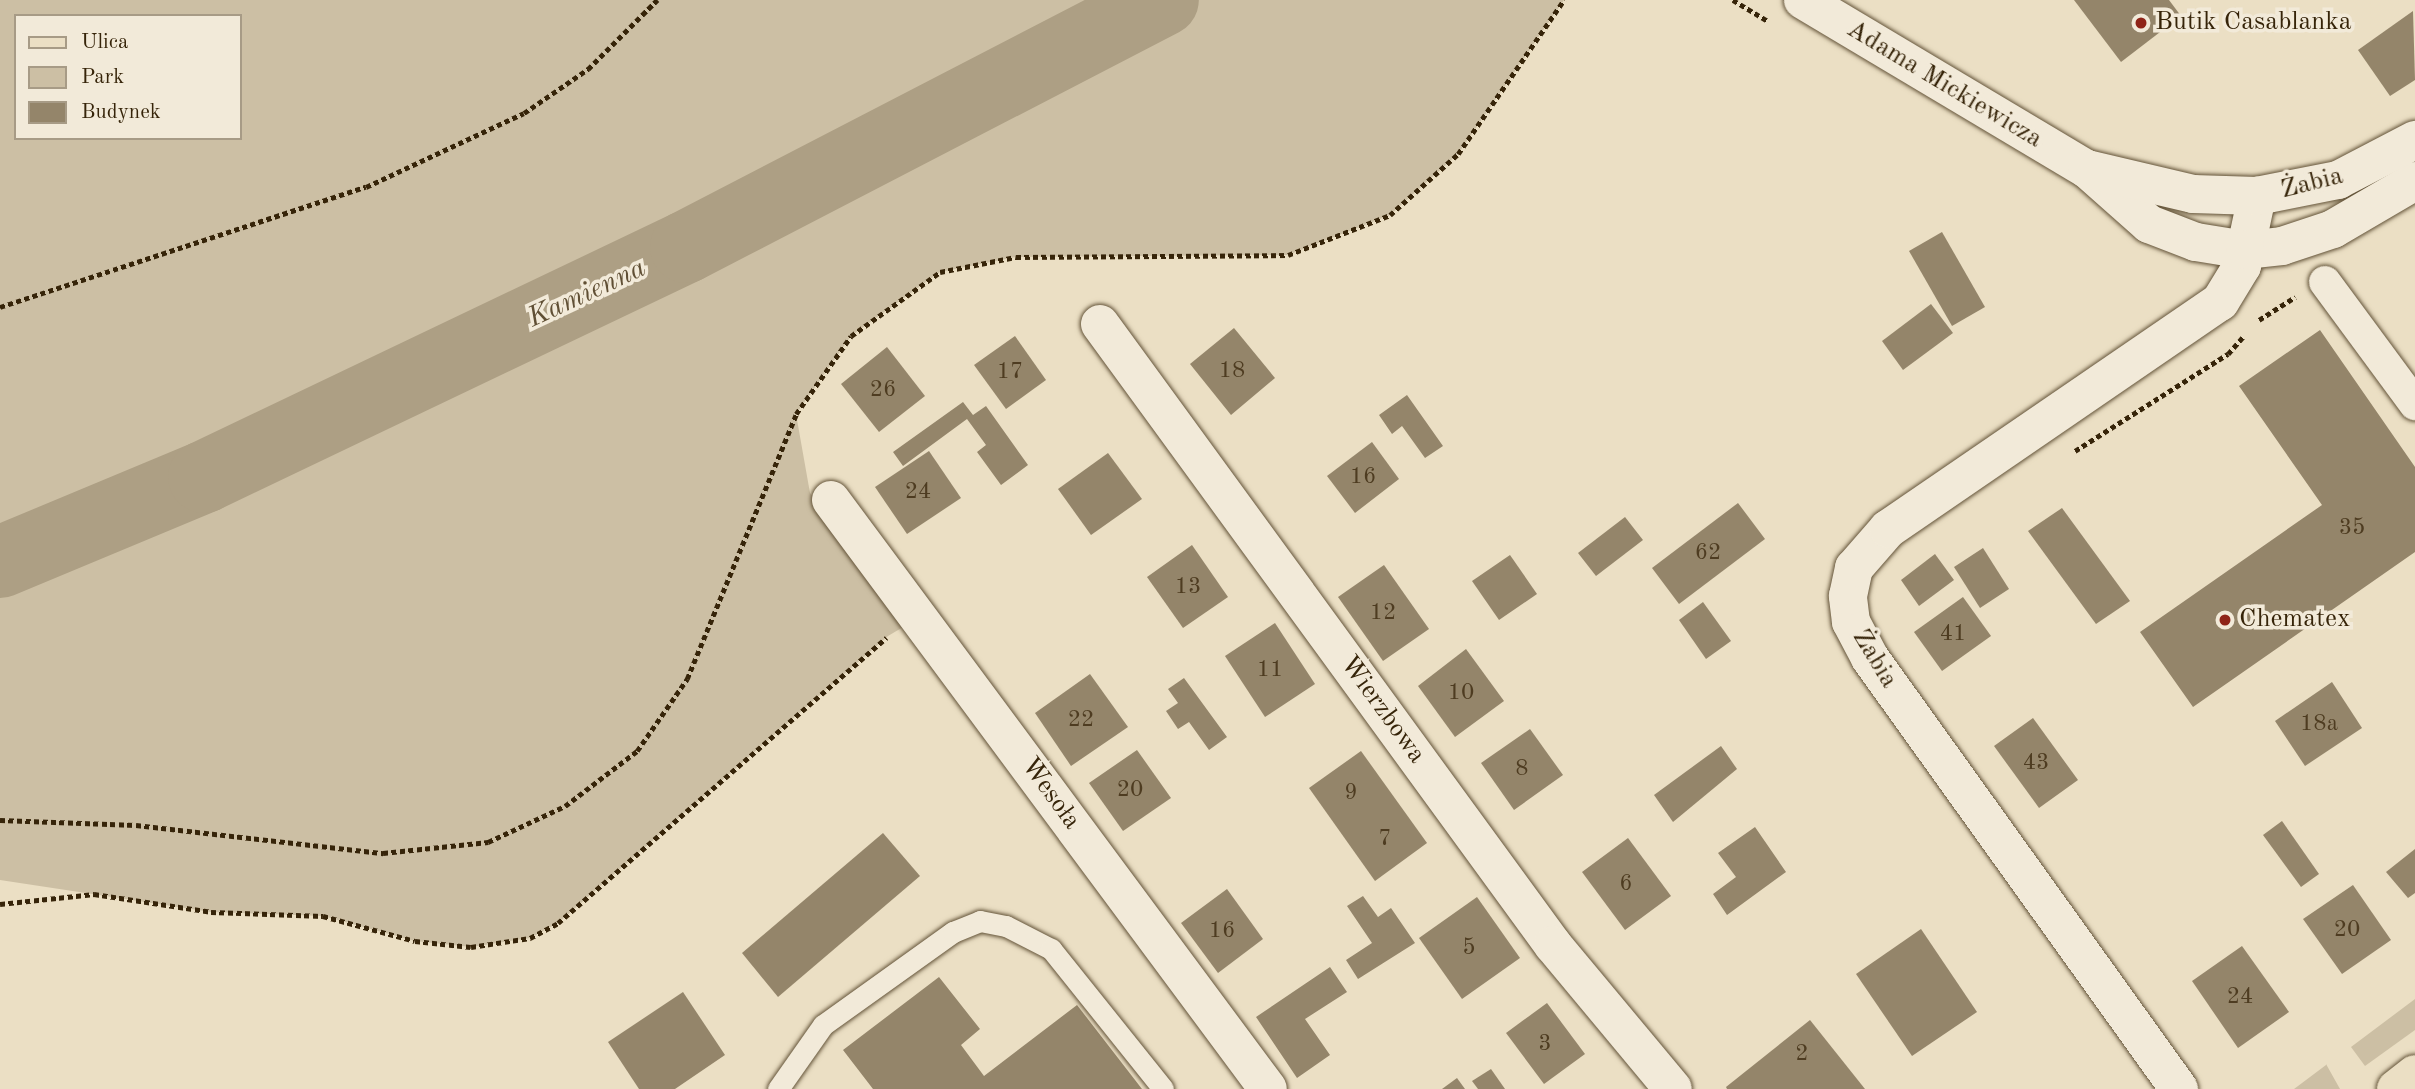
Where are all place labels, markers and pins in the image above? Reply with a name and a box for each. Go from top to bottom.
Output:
place label: Butik Casablanka [2155,7,2352,39]
marker: Butik Casablanka [2133,15,2149,31]
place label: Chematex [2239,604,2351,636]
marker: Chematex [2217,612,2233,628]

